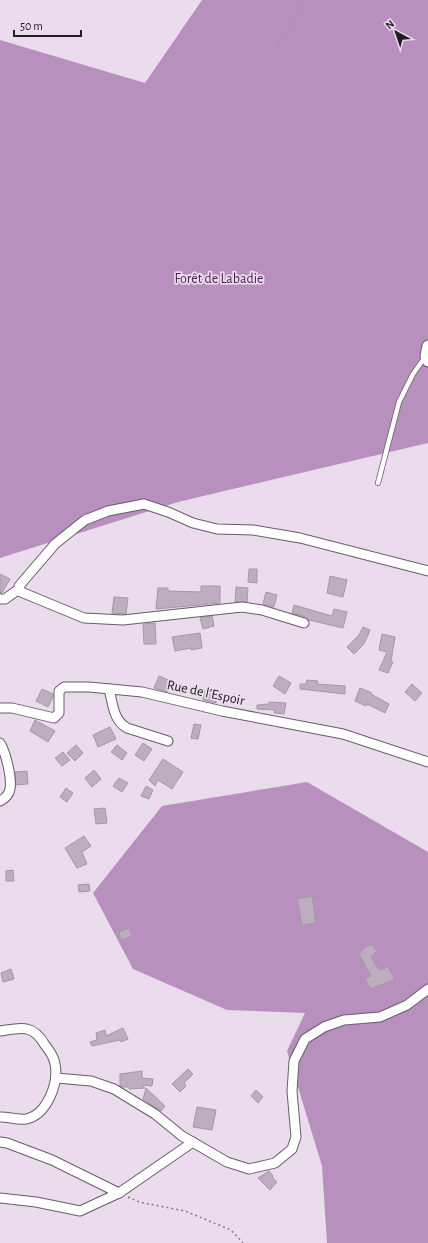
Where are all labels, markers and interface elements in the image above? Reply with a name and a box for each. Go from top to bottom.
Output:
scale bar [14,12,81,38]
north arrow [376,12,416,52]
text: N [383,18,396,31]
text: 50 m [20,20,43,32]
park label: Forêt de Labadie [174,272,264,286]
street label: Rue de l'Espoir [166,678,246,708]

